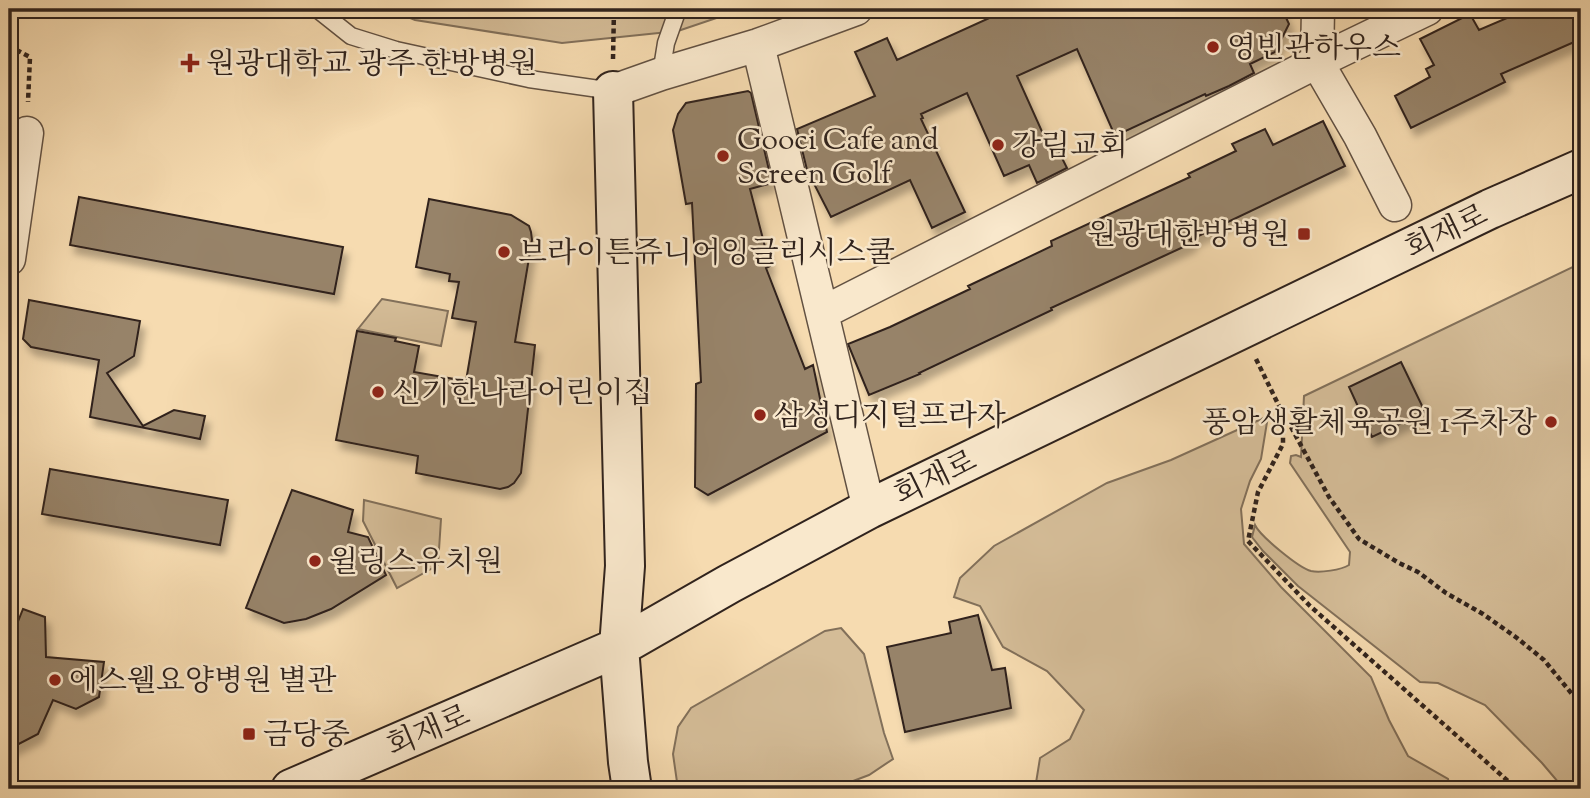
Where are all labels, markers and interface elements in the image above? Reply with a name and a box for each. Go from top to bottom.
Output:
place label: 영빈관하우스 [1227,28,1401,71]
marker: 영빈관하우스 [1205,39,1221,55]
place label: 원광대학교 광주 한방병원 [206,44,538,87]
marker: 원광대학교 광주 한방병원 [180,53,200,73]
place label: Gooci Cafe and Screen Golf [737,120,939,197]
place label: 강림교회 [1012,126,1128,169]
marker: 강림교회 [990,137,1006,153]
marker: Gooci Cafe and Screen Golf [715,148,731,164]
street label: 회재로 [1399,195,1496,272]
place label: 원광대한방병원 [1087,215,1290,258]
marker: 원광대한방병원 [1296,226,1312,242]
place label: 브라이튼쥬니어잉글리시스쿨 [518,233,895,276]
marker: 브라이튼쥬니어잉글리시스쿨 [496,244,512,260]
place label: 신기한나라어린이집 [392,373,653,416]
marker: 신기한나라어린이집 [370,384,386,400]
place label: 삼성디지털프라자 [774,396,1006,439]
place label: 풍암생활체육공원 1주차장 [1202,403,1537,446]
marker: 삼성디지털프라자 [752,407,768,423]
marker: 풍암생활체육공원 1주차장 [1543,414,1559,430]
street label: 회재로 [888,441,985,518]
place label: 윌링스유치원 [329,542,503,585]
marker: 윌링스유치원 [307,553,323,569]
place label: 에스웰요양병원 별관 [69,661,337,704]
marker: 에스웰요양병원 별관 [47,672,63,688]
street label: 회재로 [381,696,477,769]
place label: 금당중 [263,715,350,758]
marker: 금당중 [241,726,257,742]

